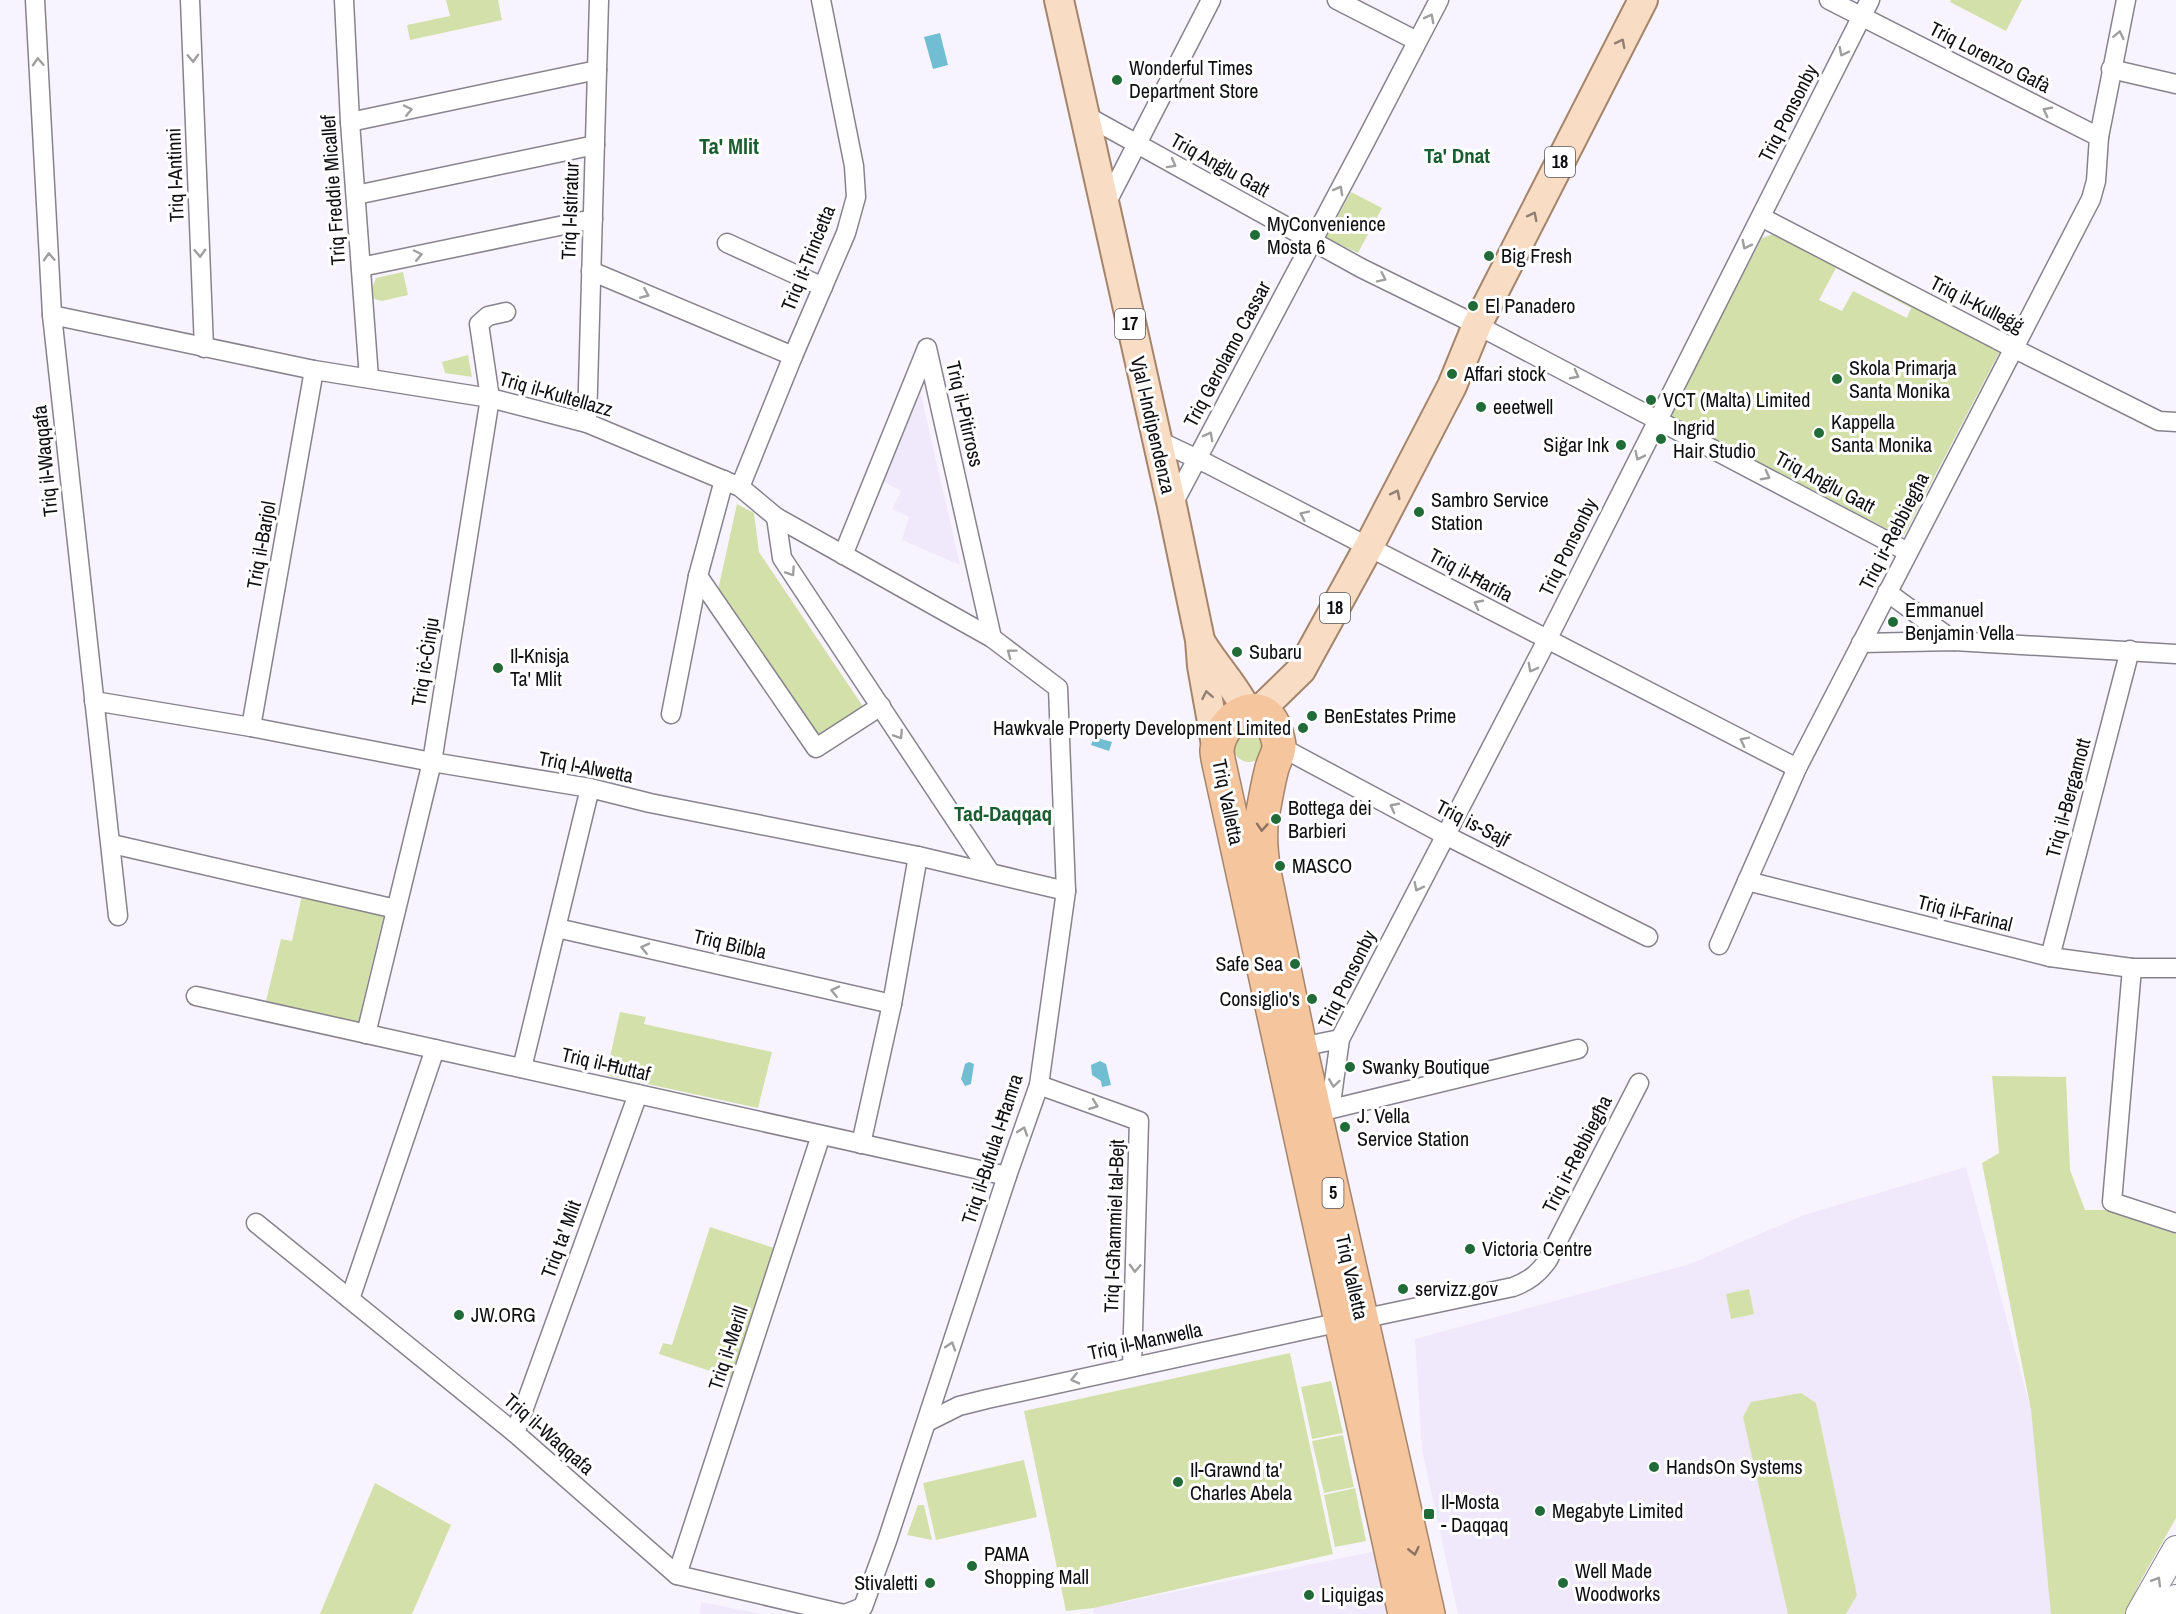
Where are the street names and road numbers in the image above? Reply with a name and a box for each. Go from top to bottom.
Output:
street label: Triq Lorenzo Gafà [1925,14,2055,99]
street label: Triq Ponsonby [1751,59,1824,166]
street label: Triq Freddie Micallef [314,113,351,266]
street label: Triq Anġlu Gatt [1166,126,1275,203]
street label: Triq l-Antinni [159,127,190,223]
road number: 18 [1545,147,1575,177]
street label: Triq l-Istiratur [554,161,585,260]
street label: Triq it-Trinċetta [774,201,841,315]
street label: Triq il-Kulleġġ [1926,268,2029,339]
street label: Triq Gerolamo Cassar [1177,276,1277,431]
road number: 17 [1115,309,1145,339]
street label: Vjal l-Indipendenza [1125,353,1182,496]
street label: Triq il-Pitirross [940,358,991,469]
street label: Triq il-Kultellazz [496,364,616,423]
street label: Triq il-Waqqafa [25,404,64,518]
street label: Triq Anġlu Gatt [1770,444,1880,519]
street label: Triq ir-Rebbiegħa [1852,467,1935,594]
street label: Triq Ponsonby [1532,492,1603,600]
street label: Triq il-Barjol [240,499,282,591]
street label: Triq il-Ħarifa [1425,541,1518,608]
road number: 18 [1320,593,1350,623]
street label: Triq iċ-Ċinju [404,616,445,708]
street label: Triq il-Bergamott [2039,735,2097,861]
street label: Triq l-Alwetta [536,744,636,789]
street label: Triq Valletta [1206,757,1251,847]
street label: Triq is-Sajf [1432,792,1515,853]
street label: Triq il-Farinal [1915,888,2015,937]
street label: Triq Bilbla [691,922,769,965]
street label: Triq Ponsonby [1311,924,1382,1032]
street label: Triq il-Ħuttaf [559,1040,654,1087]
street label: Triq il-Bufula l-Ħamra [955,1070,1028,1227]
street label: Triq ir-Rebbiegħa [1535,1090,1618,1217]
street label: Triq l-Għammiel tal-Bejt [1097,1138,1130,1313]
road number: 5 [1322,1178,1344,1208]
street label: Triq ta' Mlit [534,1196,587,1281]
street label: Triq Valletta [1330,1232,1375,1322]
street label: Triq il-Merill [701,1302,754,1393]
street label: Triq il-Manwella [1085,1315,1204,1366]
street label: Triq il-Waqqafa [498,1387,600,1480]

